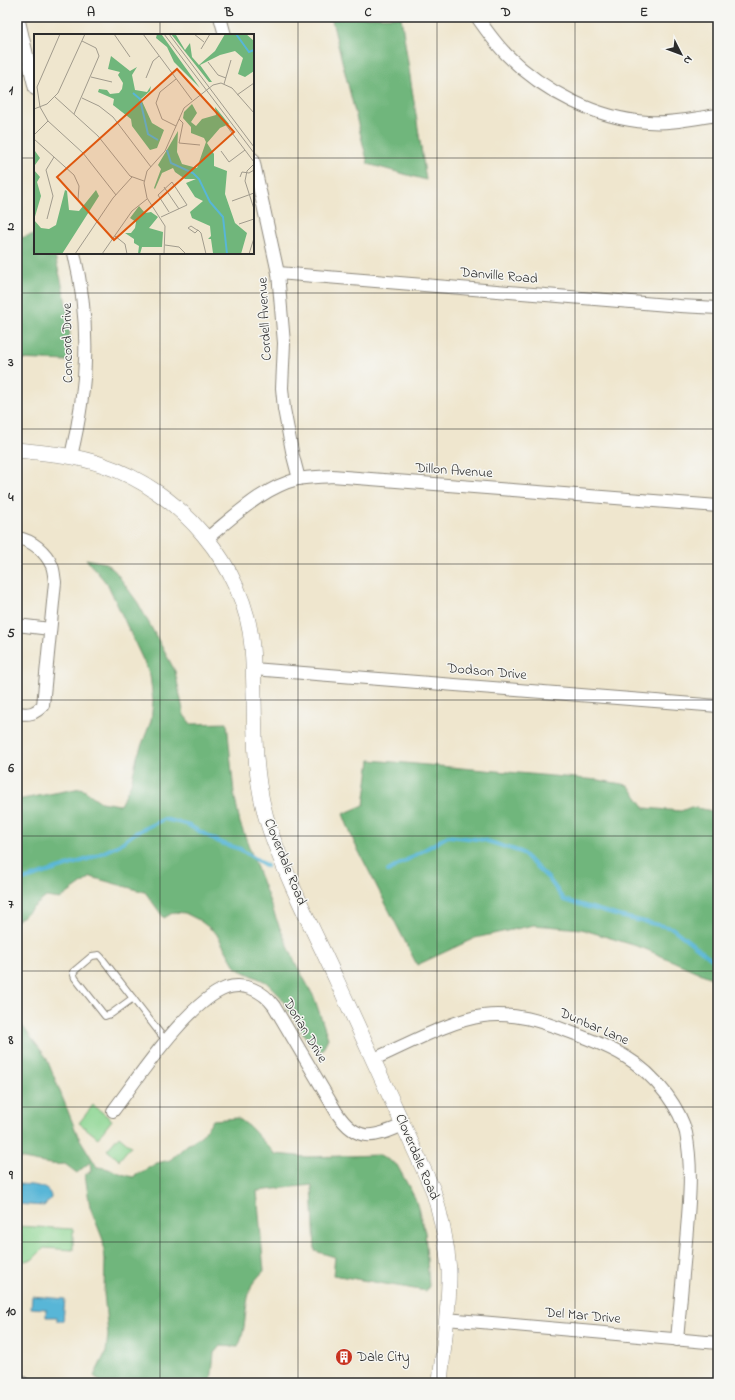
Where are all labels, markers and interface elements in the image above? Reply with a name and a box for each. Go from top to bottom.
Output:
text: A [87,3,95,22]
text: B [224,3,234,22]
text: C [364,3,372,22]
text: D [500,3,511,22]
text: E [640,3,648,22]
inset map [34,34,254,254]
north arrow [661,34,701,74]
text: N [679,52,696,68]
text: 1 [9,81,14,100]
text: 2 [7,217,15,236]
street label: Danville Road [458,262,539,290]
street label: Cordell Avenue [252,276,278,361]
street label: Concord Drive [57,302,79,383]
text: 3 [7,353,14,372]
street label: Dillon Avenue [414,458,494,484]
text: 4 [7,488,14,507]
text: 5 [7,624,15,643]
street label: Dodson Drive [446,658,528,686]
text: 6 [7,759,14,778]
street label: Cloverdale Road [258,816,312,909]
text: 7 [8,895,14,914]
street label: Dorian Drive [277,994,333,1068]
street label: Dunbar Lane [555,1003,633,1051]
text: 8 [8,1031,14,1050]
street label: Cloverdale Road [389,1111,445,1203]
text: 9 [8,1166,14,1185]
text: 10 [6,1302,16,1321]
street label: Del Mar Drive [543,1302,622,1330]
building icon: Dale City [334,1347,354,1367]
place label: Dale City [356,1347,410,1369]

